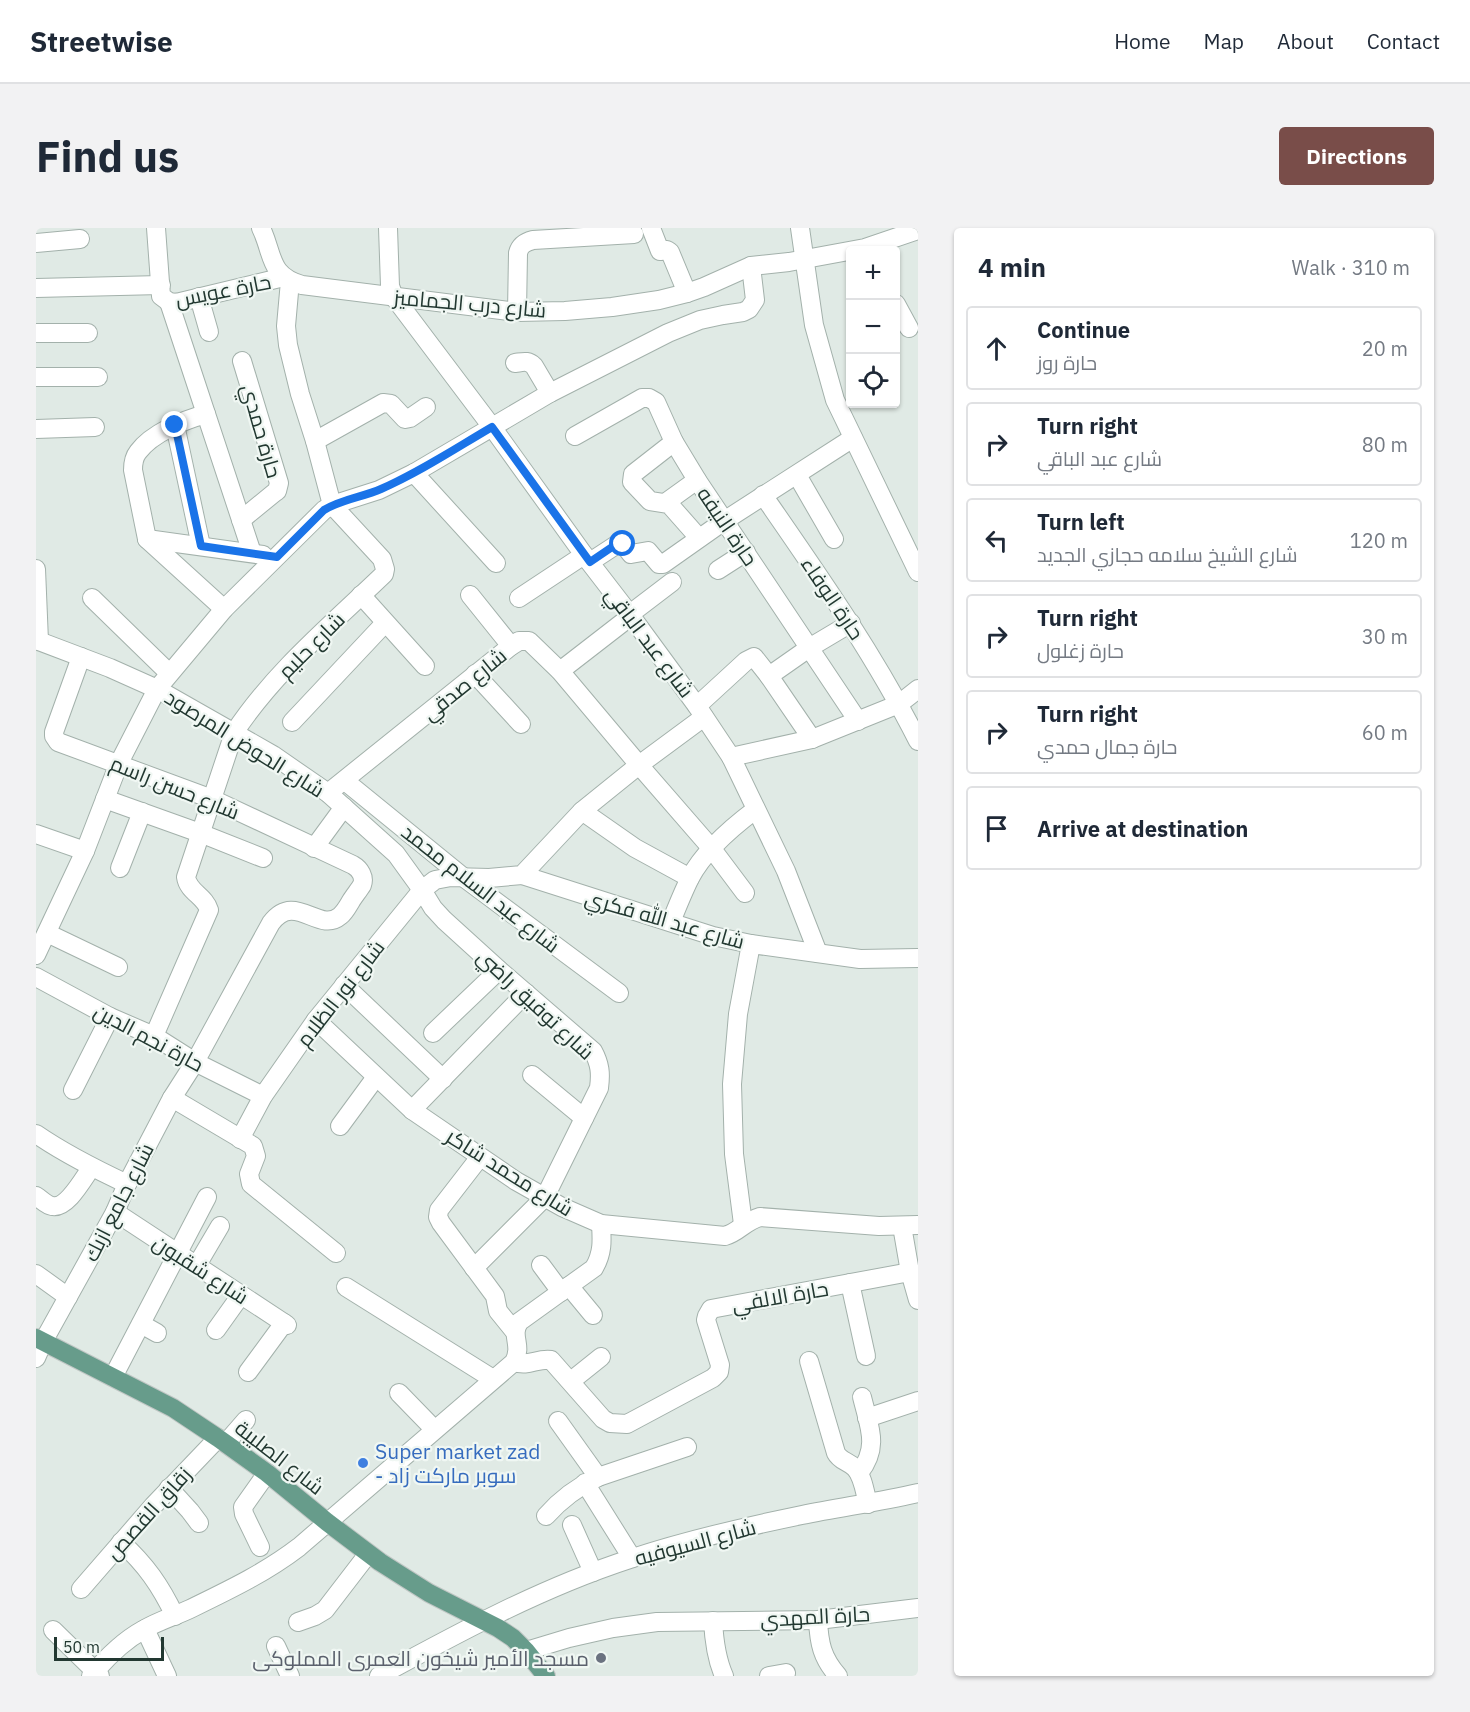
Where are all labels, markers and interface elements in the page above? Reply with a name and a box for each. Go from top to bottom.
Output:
text: Streetwise [30,23,173,60]
text: Home [1114,27,1171,55]
text: Map [1204,27,1244,55]
text: About [1277,27,1334,55]
text: Contact [1367,27,1440,55]
button: Directions [1279,127,1434,185]
text: Find us [36,129,179,184]
map controls [846,246,900,408]
button: + [846,246,900,300]
text: 4 min [978,250,1046,284]
text: Walk · 310 m [1292,254,1410,281]
street label: حارة عويس [173,267,273,313]
street label: شارع درب الجماميز [391,282,548,325]
button: − [846,300,900,354]
text: Continue [1037,315,1130,344]
icon: ahead [980,332,1013,365]
text: 20 m [1362,335,1408,362]
text: حارة روز [1037,349,1097,376]
button: locate [846,354,900,408]
street label: حارة حمدي [232,381,289,482]
route end [161,411,187,437]
text: Turn right [1037,411,1138,440]
icon: right [980,428,1013,461]
text: 80 m [1362,431,1408,458]
text: شارع عبد الباقي [1037,445,1162,472]
street label: حارة النيفه [691,481,765,571]
text: Turn left [1037,507,1125,536]
icon: left [980,524,1013,557]
text: 120 m [1350,527,1408,554]
route start [609,530,635,556]
text: شارع الشيخ سلامه حجازي الجديد [1037,541,1297,568]
street label: حارة الوفاء [795,551,871,645]
street label: شارع عبد الباقي [597,581,701,705]
text: Turn right [1037,603,1138,632]
street label: شارع حليم [271,605,351,685]
icon: right [980,620,1013,653]
text: 30 m [1362,623,1408,650]
text: حارة زغلول [1037,637,1124,664]
street label: شارع صدقي [416,641,514,729]
street label: شارع الحوض المرصود [159,683,330,804]
text: Turn right [1037,699,1138,728]
icon: right [980,716,1013,749]
text: 60 m [1362,719,1408,746]
text: حارة جمال حمدي [1037,733,1177,760]
street label: شارع حسن راسم [106,748,244,827]
icon: arrive [980,812,1013,845]
text: Arrive at destination [1037,814,1248,843]
street label: شارع عبد السلام محمد [395,817,566,959]
street label: شارع عبد الله فكري [581,883,748,958]
street label: شارع نور الظلام [289,934,391,1053]
street label: شارع توفيق راضي [470,942,601,1067]
street label: حارة نجم الدين [89,996,209,1079]
street label: شارع محمد شاكر [440,1121,579,1223]
street label: شارع جامع ازبك [76,1138,161,1266]
street label: شارع شقبون [147,1228,254,1311]
street label: حارة الالفي [730,1274,831,1321]
street label: شارع الصليبة [229,1413,330,1501]
place label: Super market zad - سوبر ماركت زاد [375,1437,540,1489]
marker: Super market zad - سوبر ماركت زاد [356,1456,370,1470]
street label: زقاق القصص [99,1461,197,1565]
street label: شارع السيوفيه [631,1512,759,1573]
street label: حارة المهدي [759,1599,871,1636]
scale bar [54,1634,164,1662]
text: 50 m [63,1637,100,1657]
place label: مسجد الأمير شيخون العمرى المملوكى [252,1644,589,1672]
marker: مسجد الأمير شيخون العمرى المملوكى [594,1651,608,1665]

